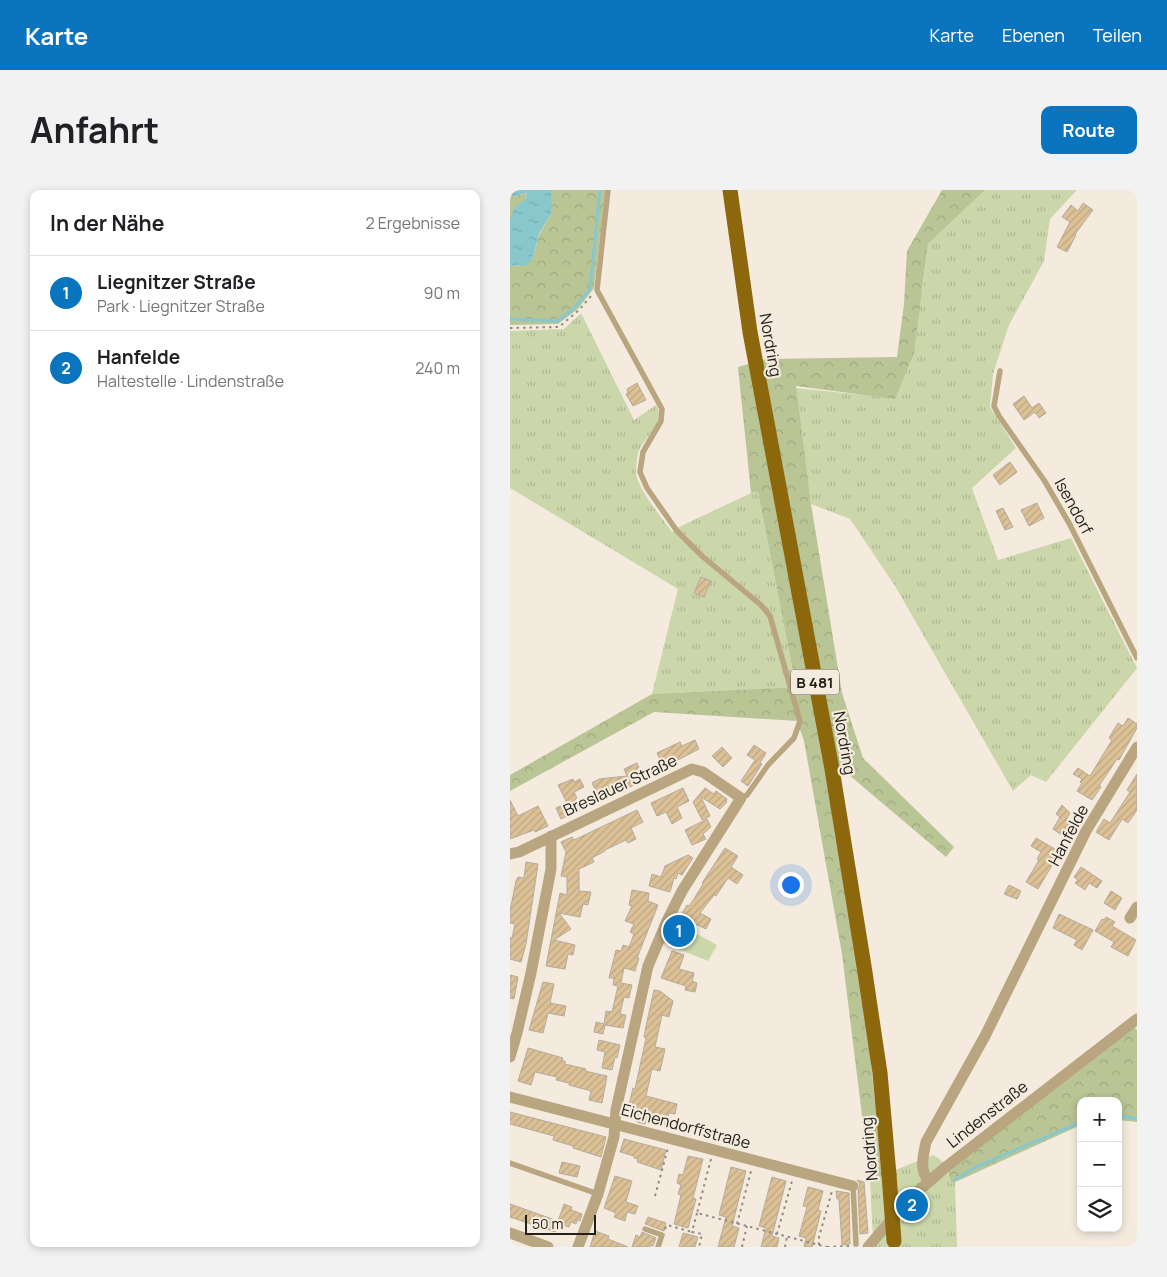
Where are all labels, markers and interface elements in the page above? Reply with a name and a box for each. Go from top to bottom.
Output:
text: Karte [25,19,88,52]
text: Karte [930,23,974,47]
text: Ebenen [1002,23,1065,47]
text: Teilen [1093,23,1142,47]
text: Anfahrt [30,106,159,154]
button: Route [1041,106,1137,154]
text: In der Nähe [50,209,164,237]
text: 2 Ergebnisse [365,212,460,234]
text: Liegnitzer Straße [97,269,256,295]
text: 1 [62,282,70,304]
text: 90 m [424,282,460,304]
text: Park · Liegnitzer Straße [97,295,265,317]
street label: Nordring [755,312,787,378]
text: Hanfelde [97,344,180,370]
text: 2 [61,357,71,379]
text: 240 m [415,357,460,379]
text: Haltestelle · Lindenstraße [97,370,284,392]
street label: Isendorf [1050,474,1099,538]
road number: B 481 [791,670,839,694]
street label: Nordring [829,710,861,776]
street label: Breslauer Straße [560,749,680,821]
street label: Hanfelde [1043,800,1093,870]
your location [778,872,804,898]
pin: 1 [663,912,695,950]
street label: Lindenstraße [942,1075,1032,1153]
map controls [1077,1097,1122,1232]
button: + [1077,1097,1122,1142]
street label: Eichendorffstraße [619,1098,753,1154]
street label: Nordring [855,1116,883,1182]
button: − [1077,1142,1122,1187]
pin: 2 [896,1186,928,1224]
button: layers [1077,1187,1122,1232]
scale bar [525,1212,596,1235]
text: 50 m [532,1214,563,1233]

